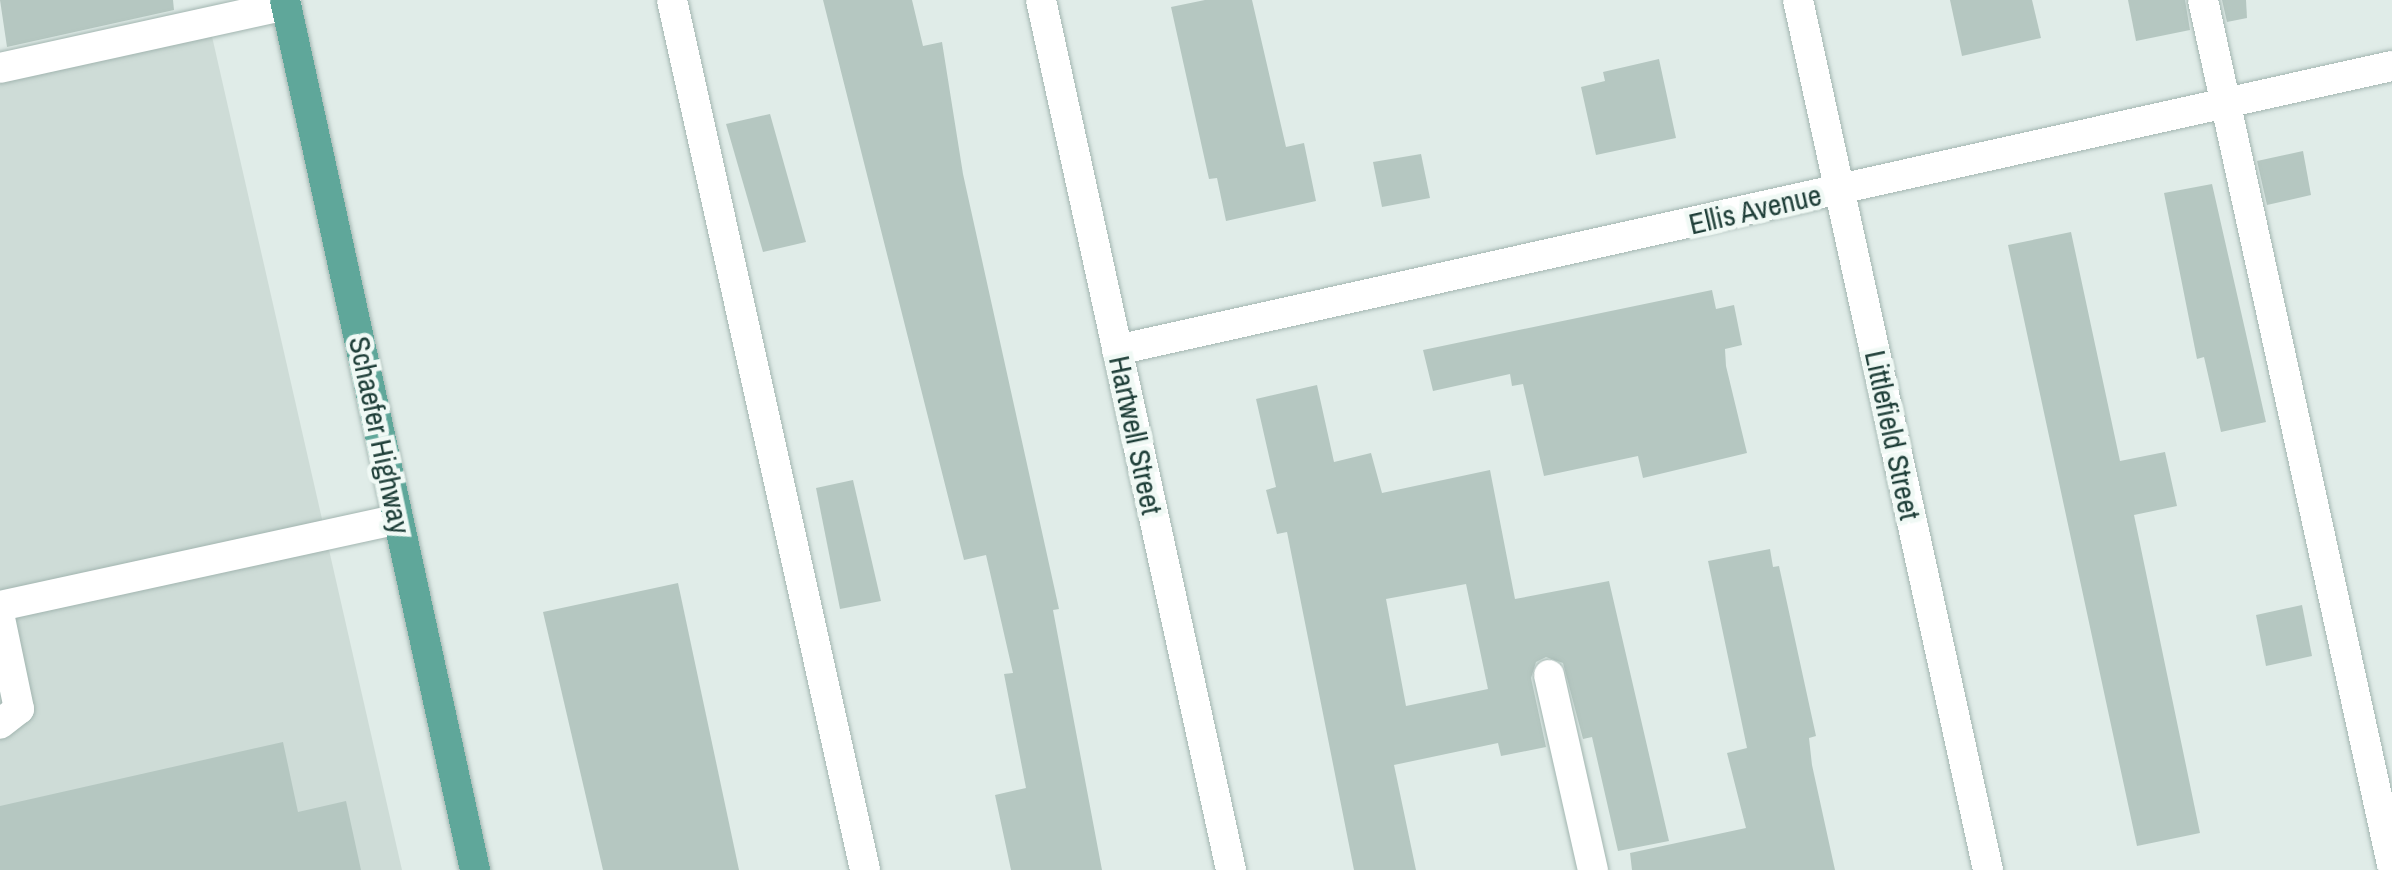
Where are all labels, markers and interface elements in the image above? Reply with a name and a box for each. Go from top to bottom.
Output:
street label: Ellis Avenue [1685,176,1825,242]
street label: Schaefer Highway [341,333,419,537]
street label: Littlefield Street [1857,347,1929,523]
street label: Hartwell Street [1102,352,1170,518]

